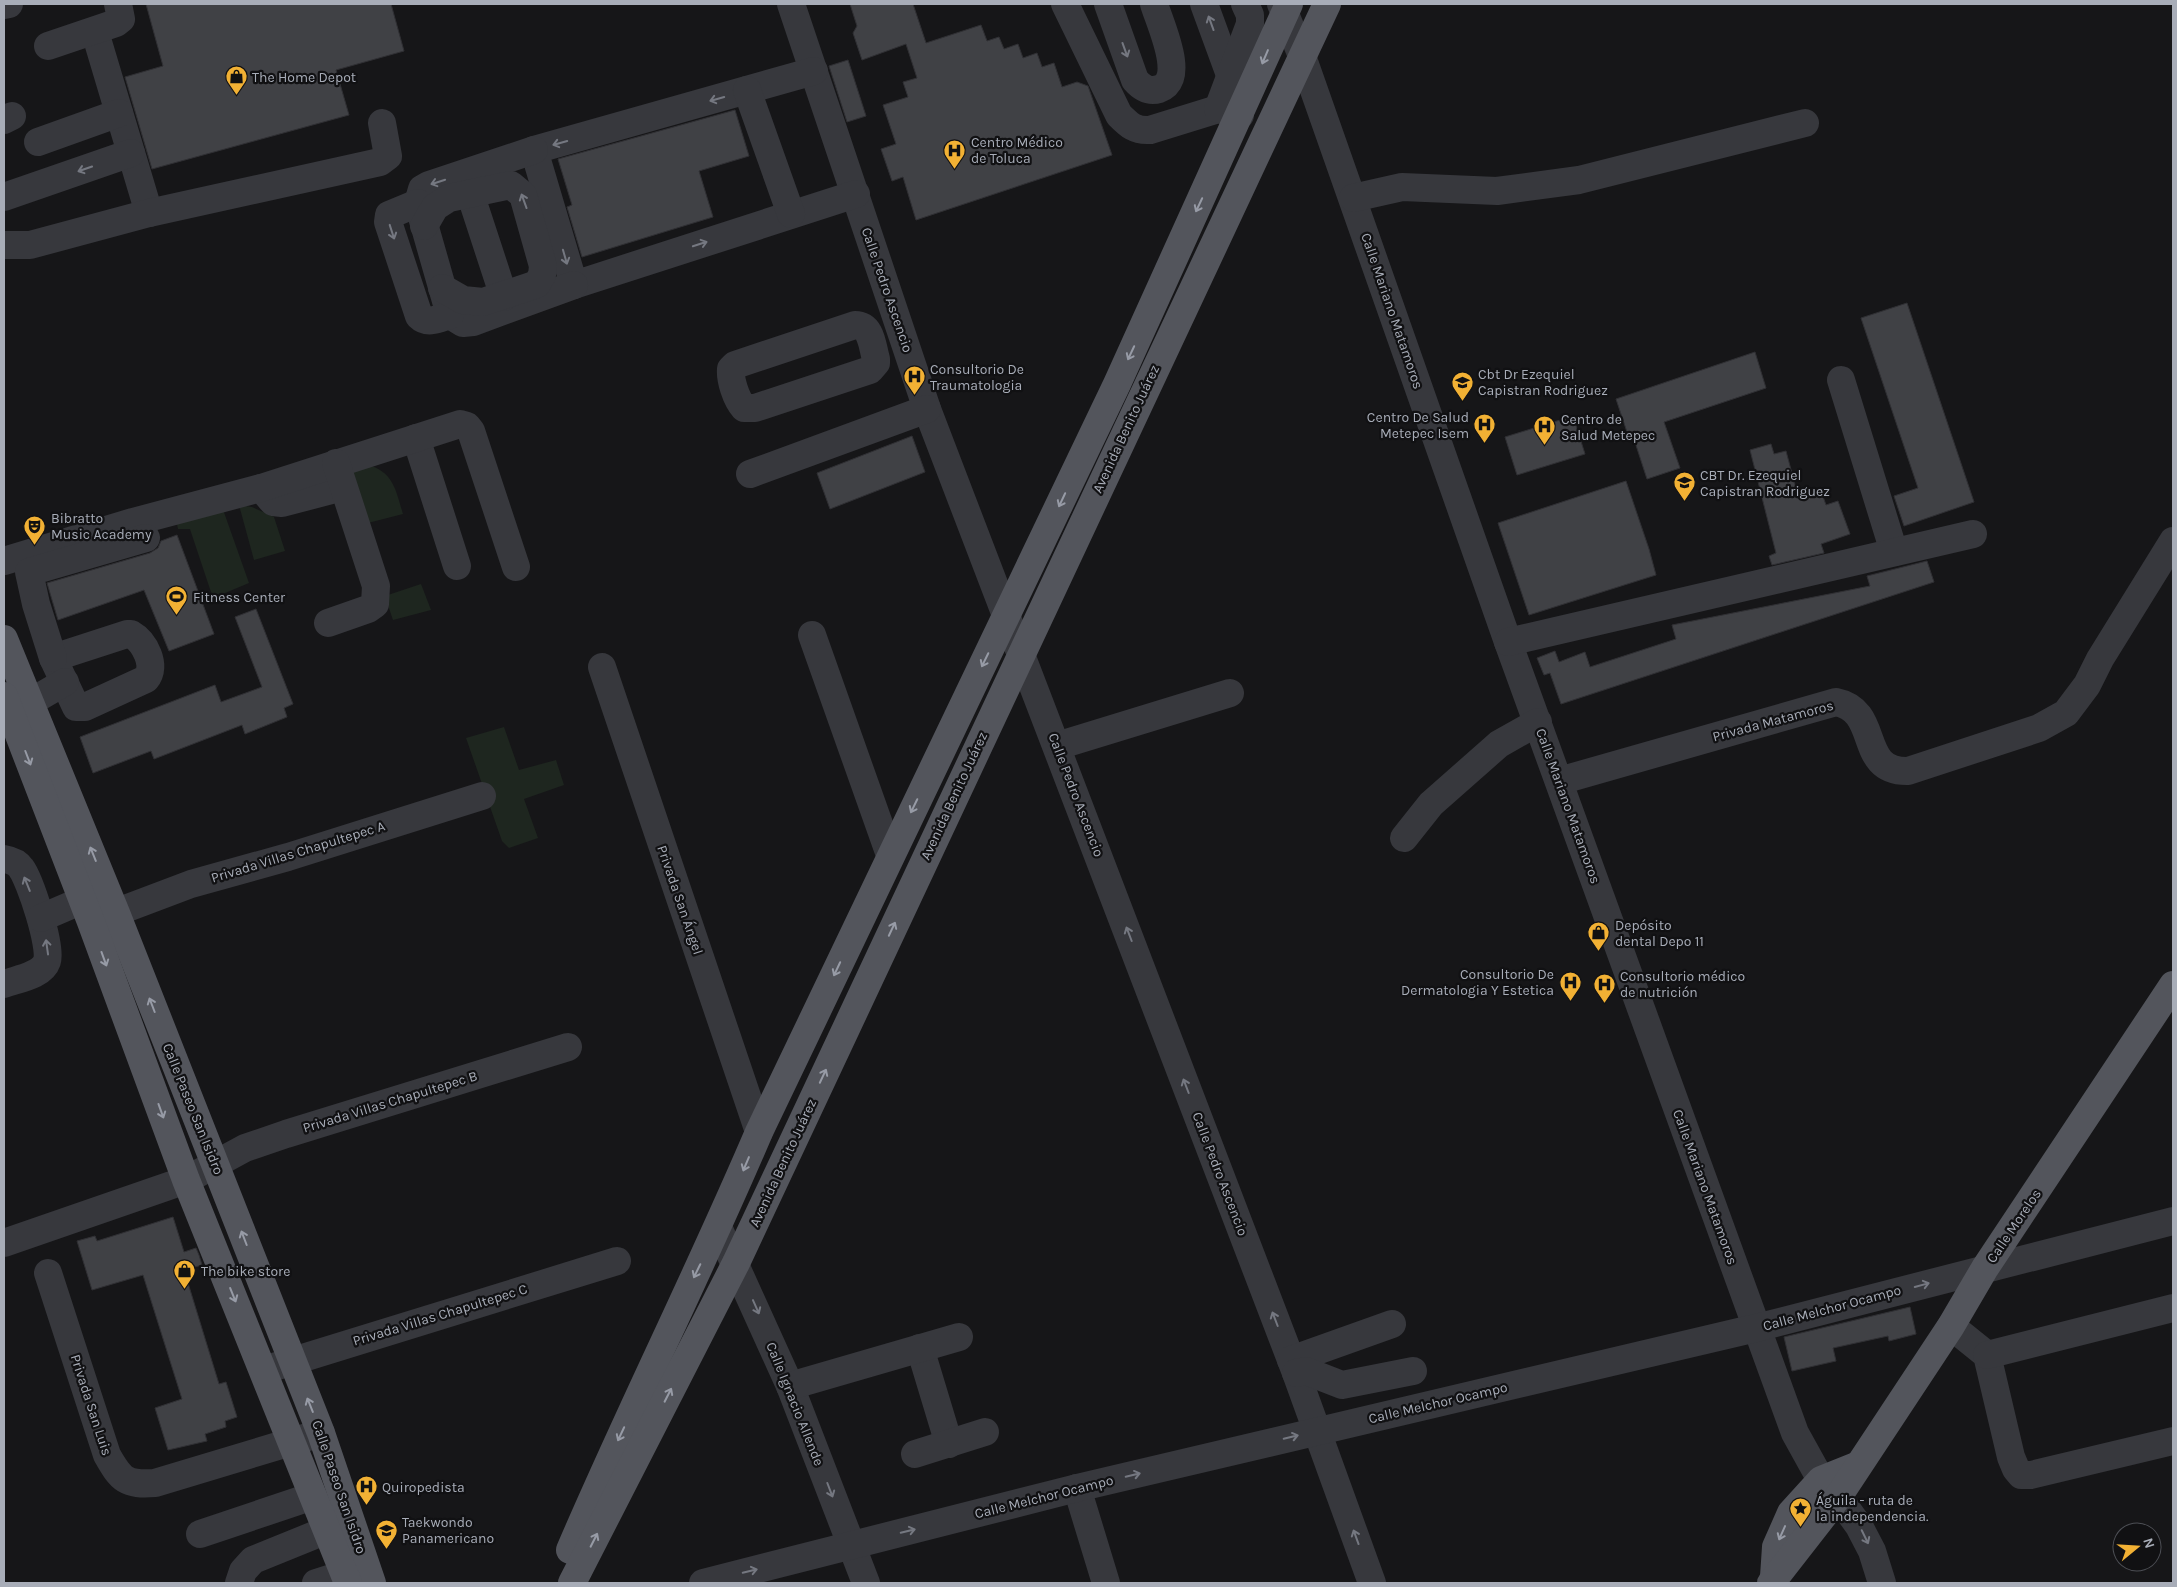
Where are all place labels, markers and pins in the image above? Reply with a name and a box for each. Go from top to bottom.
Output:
shop icon: The Home Depot [224,65,248,96]
place label: The Home Depot [252,69,356,86]
place label: Centro Médico de Toluca [971,134,1063,167]
hospital icon: Centro Médico de Toluca [943,138,967,169]
place label: Consultorio De Traumatologia [930,361,1024,394]
hospital icon: Consultorio De Traumatologia [902,365,926,396]
place label: Cbt Dr Ezequiel Capistran Rodriguez [1478,366,1608,399]
school or university icon: Cbt Dr Ezequiel Capistran Rodriguez [1450,370,1474,401]
place label: Centro De Salud Metepec Isem [1367,409,1469,442]
place label: Centro de Salud Metepec [1561,411,1655,444]
hospital icon: Centro De Salud Metepec Isem [1473,413,1497,444]
hospital icon: Centro de Salud Metepec [1533,415,1557,446]
place label: CBT Dr. Ezequiel Capistran Rodriguez [1700,467,1830,500]
school or university icon: CBT Dr. Ezequiel Capistran Rodriguez [1672,471,1696,502]
place label: Bibratto Music Academy [51,510,152,543]
theatre icon: Bibratto Music Academy [23,514,47,545]
sports icon: Fitness Center [165,585,189,616]
place label: Fitness Center [193,589,286,606]
place label: Depósito dental Depo 11 [1615,917,1704,950]
shop icon: Depósito dental Depo 11 [1587,921,1611,952]
place label: Consultorio De Dermatologia Y Estetica [1401,966,1554,999]
place label: Consultorio médico de nutrición [1620,968,1745,1001]
hospital icon: Consultorio De Dermatologia Y Estetica [1558,970,1582,1001]
hospital icon: Consultorio médico de nutrición [1592,972,1616,1003]
shop icon: The bike store [173,1259,197,1290]
place label: The bike store [201,1263,290,1280]
hospital icon: Quiropedista [354,1475,378,1506]
place label: Quiropedista [382,1479,465,1496]
place label: Águila - ruta de la independencia. [1816,1491,1929,1525]
place icon: Águila - ruta de la independencia. [1788,1496,1812,1527]
place label: Taekwondo Panamericano [402,1514,494,1547]
school or university icon: Taekwondo Panamericano [374,1518,398,1549]

